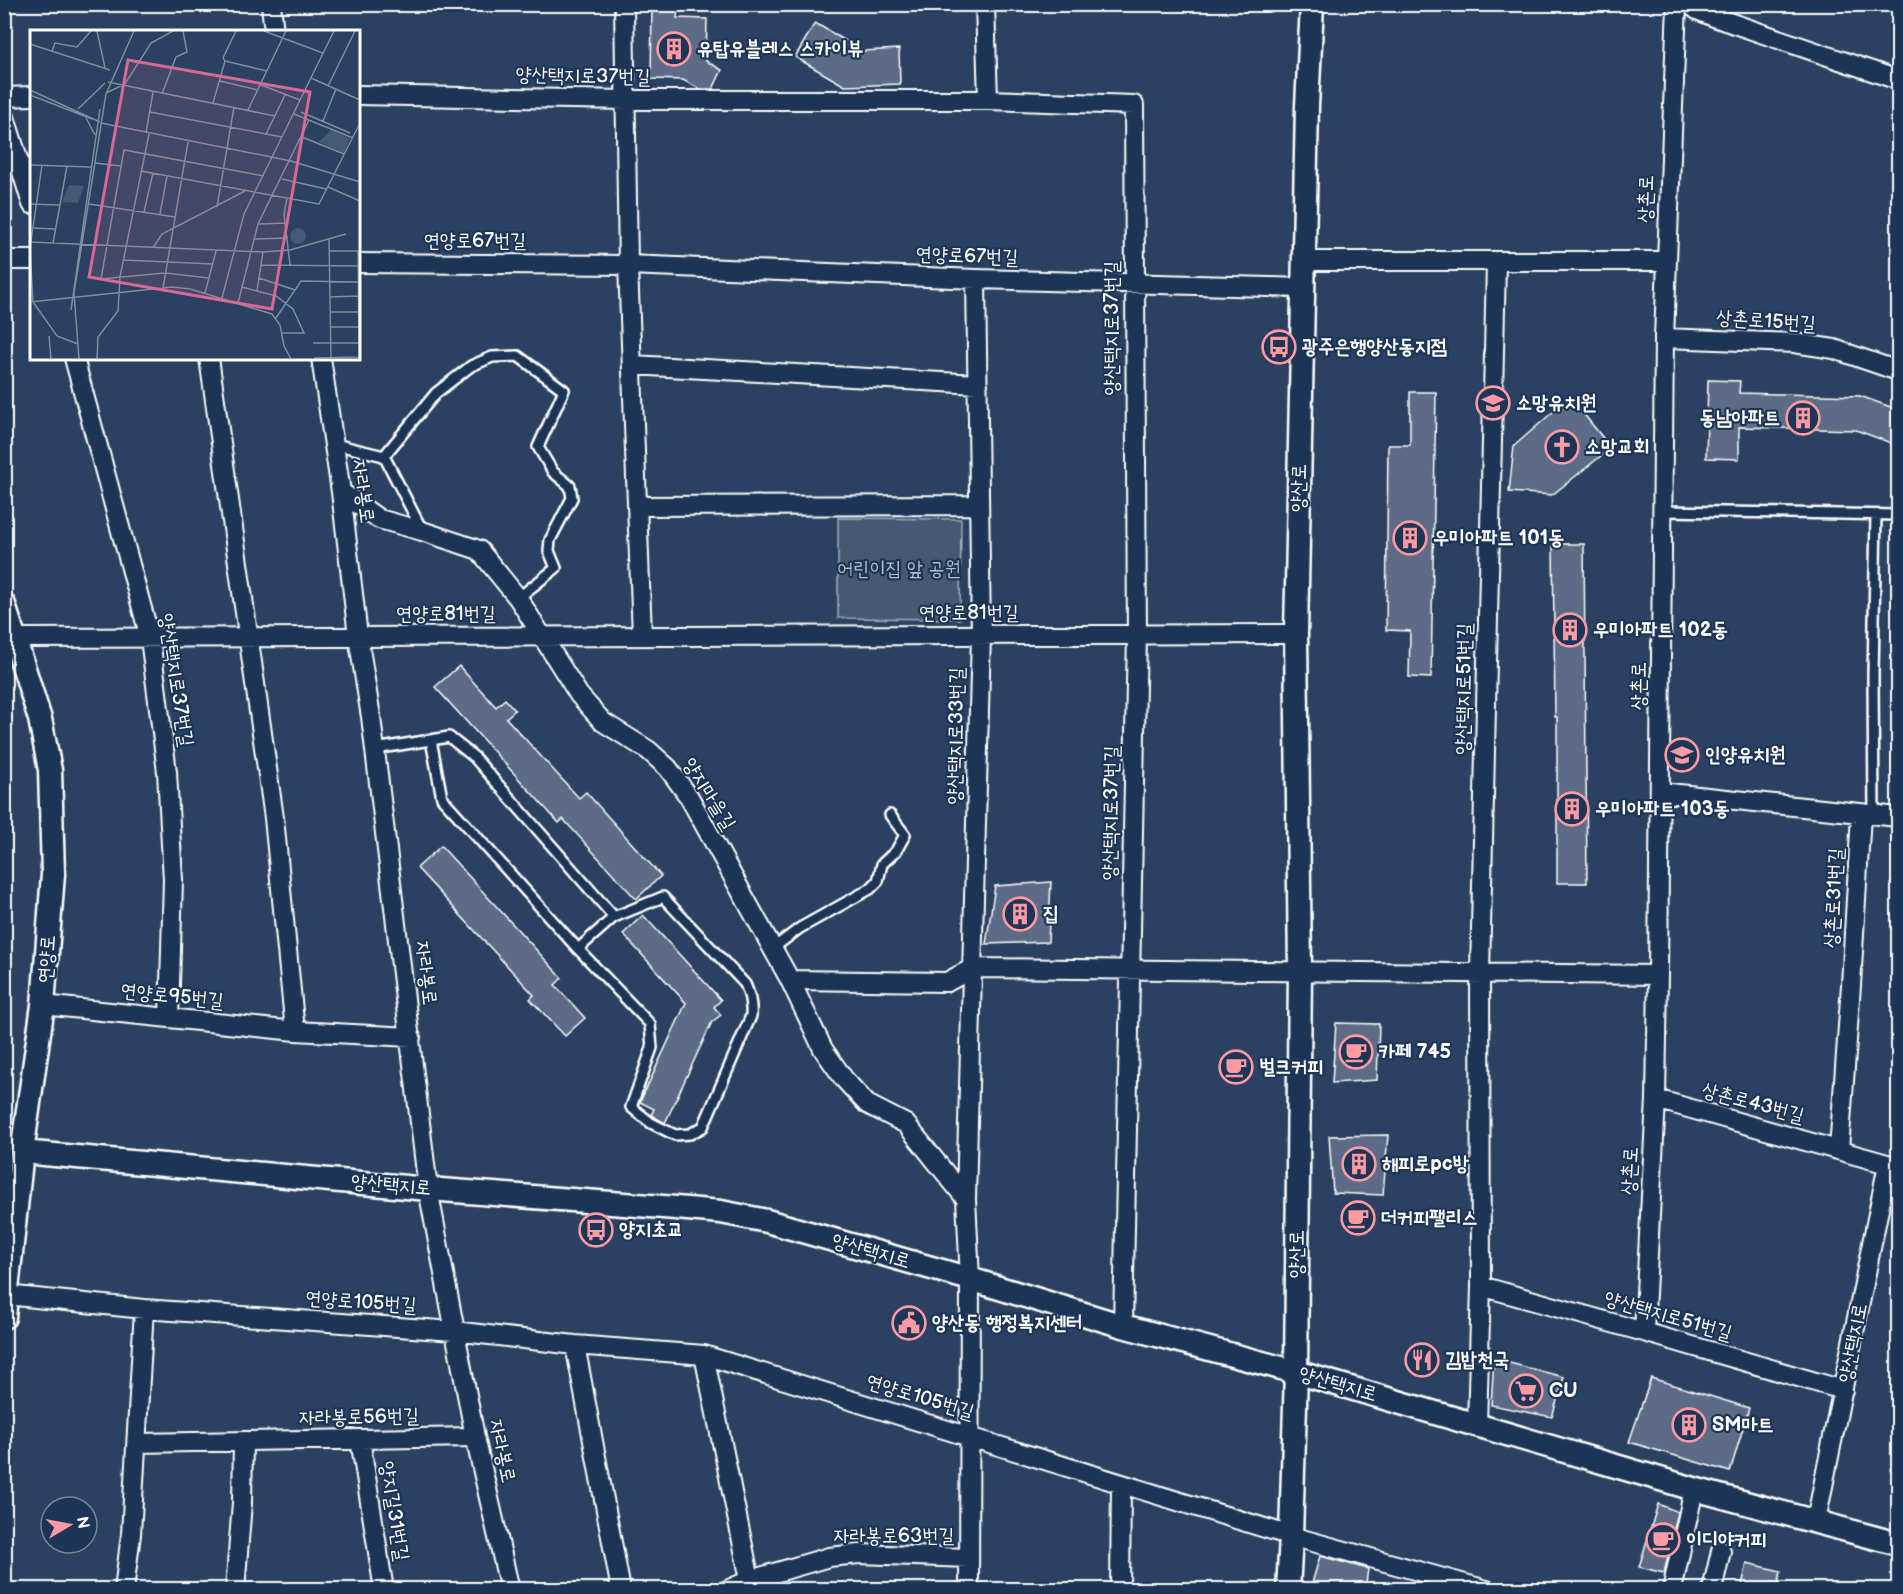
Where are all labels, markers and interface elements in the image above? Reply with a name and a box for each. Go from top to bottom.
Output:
inset map [30,30,360,360]
building icon: 유탑유블레스 스카이뷰 [656,31,692,67]
place label: 유탑유블레스 스카이뷰 [697,37,863,61]
street label: 양산택지로37번길 [515,63,651,89]
street label: 상촌로 [1633,174,1659,224]
street label: 연양로67번길 [424,229,526,253]
street label: 연양로67번길 [915,242,1019,270]
street label: 양산택지로37번길 [1100,261,1124,395]
street label: 상촌로15번길 [1715,306,1817,336]
bus stop icon: 광주은행양산동지점 [1261,329,1297,365]
place label: 광주은행양산동지점 [1302,335,1447,359]
school or university icon: 소망유치원 [1475,385,1511,421]
place label: 소망유치원 [1516,391,1596,415]
building icon: 동남아파트 [1785,400,1821,436]
place label: 동남아파트 [1700,406,1780,430]
church icon: 소망교회 [1544,429,1580,465]
place label: 소망교회 [1585,435,1649,459]
street label: 자라봉로 [347,457,379,525]
street label: 양산로 [1287,464,1311,512]
building icon: 우미아파트 101동 [1392,520,1428,556]
place label: 우미아파트 101동 [1433,526,1564,550]
park label: 어린이집 앞 공원 [837,557,961,581]
street label: 연양로81번길 [919,601,1019,625]
street label: 연양로81번길 [396,602,496,626]
street label: 양산택지로37번길 [154,612,198,748]
building icon: 우미아파트 102동 [1552,612,1588,648]
place label: 우미아파트 102동 [1593,618,1728,642]
street label: 양산택지로51번길 [1451,623,1477,755]
street label: 상촌로 [1627,662,1651,710]
street label: 양산택지로33번길 [943,667,969,805]
school or university icon: 인양유치원 [1664,737,1700,773]
place label: 인양유치원 [1705,743,1785,767]
street label: 양산택지로37번길 [1098,745,1124,881]
street label: 양지마을길 [678,754,740,834]
building icon: 우미아파트 103동 [1554,791,1590,827]
place label: 우미아파트 103동 [1595,797,1730,821]
street label: 상촌로31번길 [1819,847,1849,949]
building icon: 집 [1002,896,1038,932]
place label: 집 [1043,902,1059,926]
street label: 연양로 [33,934,61,984]
street label: 자라봉로 [410,940,442,1006]
street label: 연양로95번길 [119,979,225,1013]
cafe icon: 카페 745 [1338,1034,1374,1070]
place label: 카페 745 [1379,1040,1451,1064]
cafe icon: 벌크커피 [1218,1049,1254,1085]
place label: 벌크커피 [1259,1055,1323,1079]
street label: 상촌로43번길 [1699,1078,1807,1128]
building icon: 해피로pc방 [1341,1146,1377,1182]
street label: 상촌로 [1617,1146,1643,1196]
place label: 해피로pc방 [1382,1152,1470,1176]
street label: 양산택지로 [350,1170,432,1200]
cafe icon: 더커피팰리스 [1340,1200,1376,1236]
place label: 더커피팰리스 [1381,1206,1478,1230]
bus stop icon: 양지초교 [578,1212,614,1248]
place label: 양지초교 [619,1218,683,1242]
street label: 양산택지로 [829,1228,913,1274]
street label: 양산로 [1285,1230,1309,1278]
street label: 연양로105번길 [305,1286,417,1318]
street label: 양산택지로51번길 [1601,1286,1735,1346]
street label: 양산택지로 [1834,1301,1872,1385]
public building icon: 양산동 행정복지센터 [891,1305,927,1341]
place label: 양산동 행정복지센터 [932,1311,1082,1335]
restaurant icon: 김밥천국 [1404,1342,1440,1378]
place label: 김밥천국 [1445,1348,1509,1372]
street label: 양산택지로 [1296,1361,1380,1407]
street label: 연양로105번길 [863,1369,977,1425]
supermarket icon: CU [1508,1373,1544,1409]
place label: CU [1549,1379,1577,1403]
street label: 자라봉로56번길 [299,1404,419,1430]
building icon: SM마트 [1671,1407,1707,1443]
place label: SM마트 [1712,1413,1774,1437]
street label: 자라봉로 [484,1417,520,1485]
street label: 양지길31번길 [374,1459,414,1563]
north arrow [39,1495,99,1555]
text: N [72,1515,93,1530]
cafe icon: 이디야커피 [1645,1522,1681,1558]
street label: 자라봉로63번길 [833,1524,955,1548]
place label: 이디야커피 [1686,1528,1766,1552]

